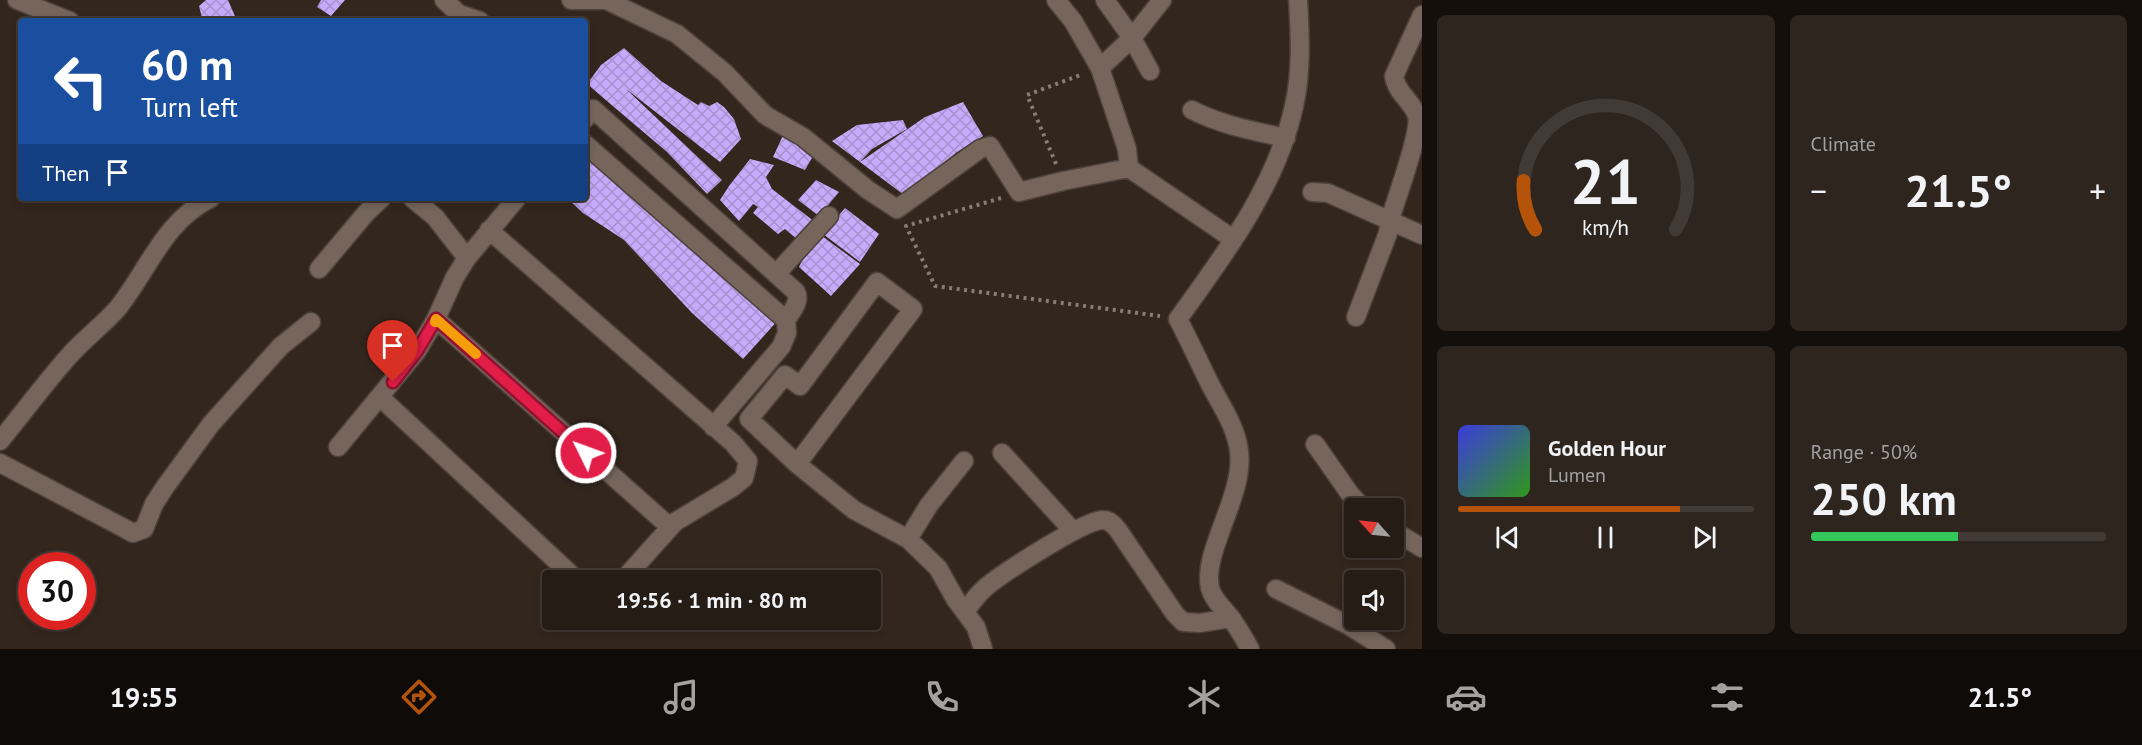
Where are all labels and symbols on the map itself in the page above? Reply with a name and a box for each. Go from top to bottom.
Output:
pin [367,320,418,382]
position arrow [554,421,618,485]
north arrow [1344,498,1404,558]
speed limit sign: 30 [18,552,96,630]

